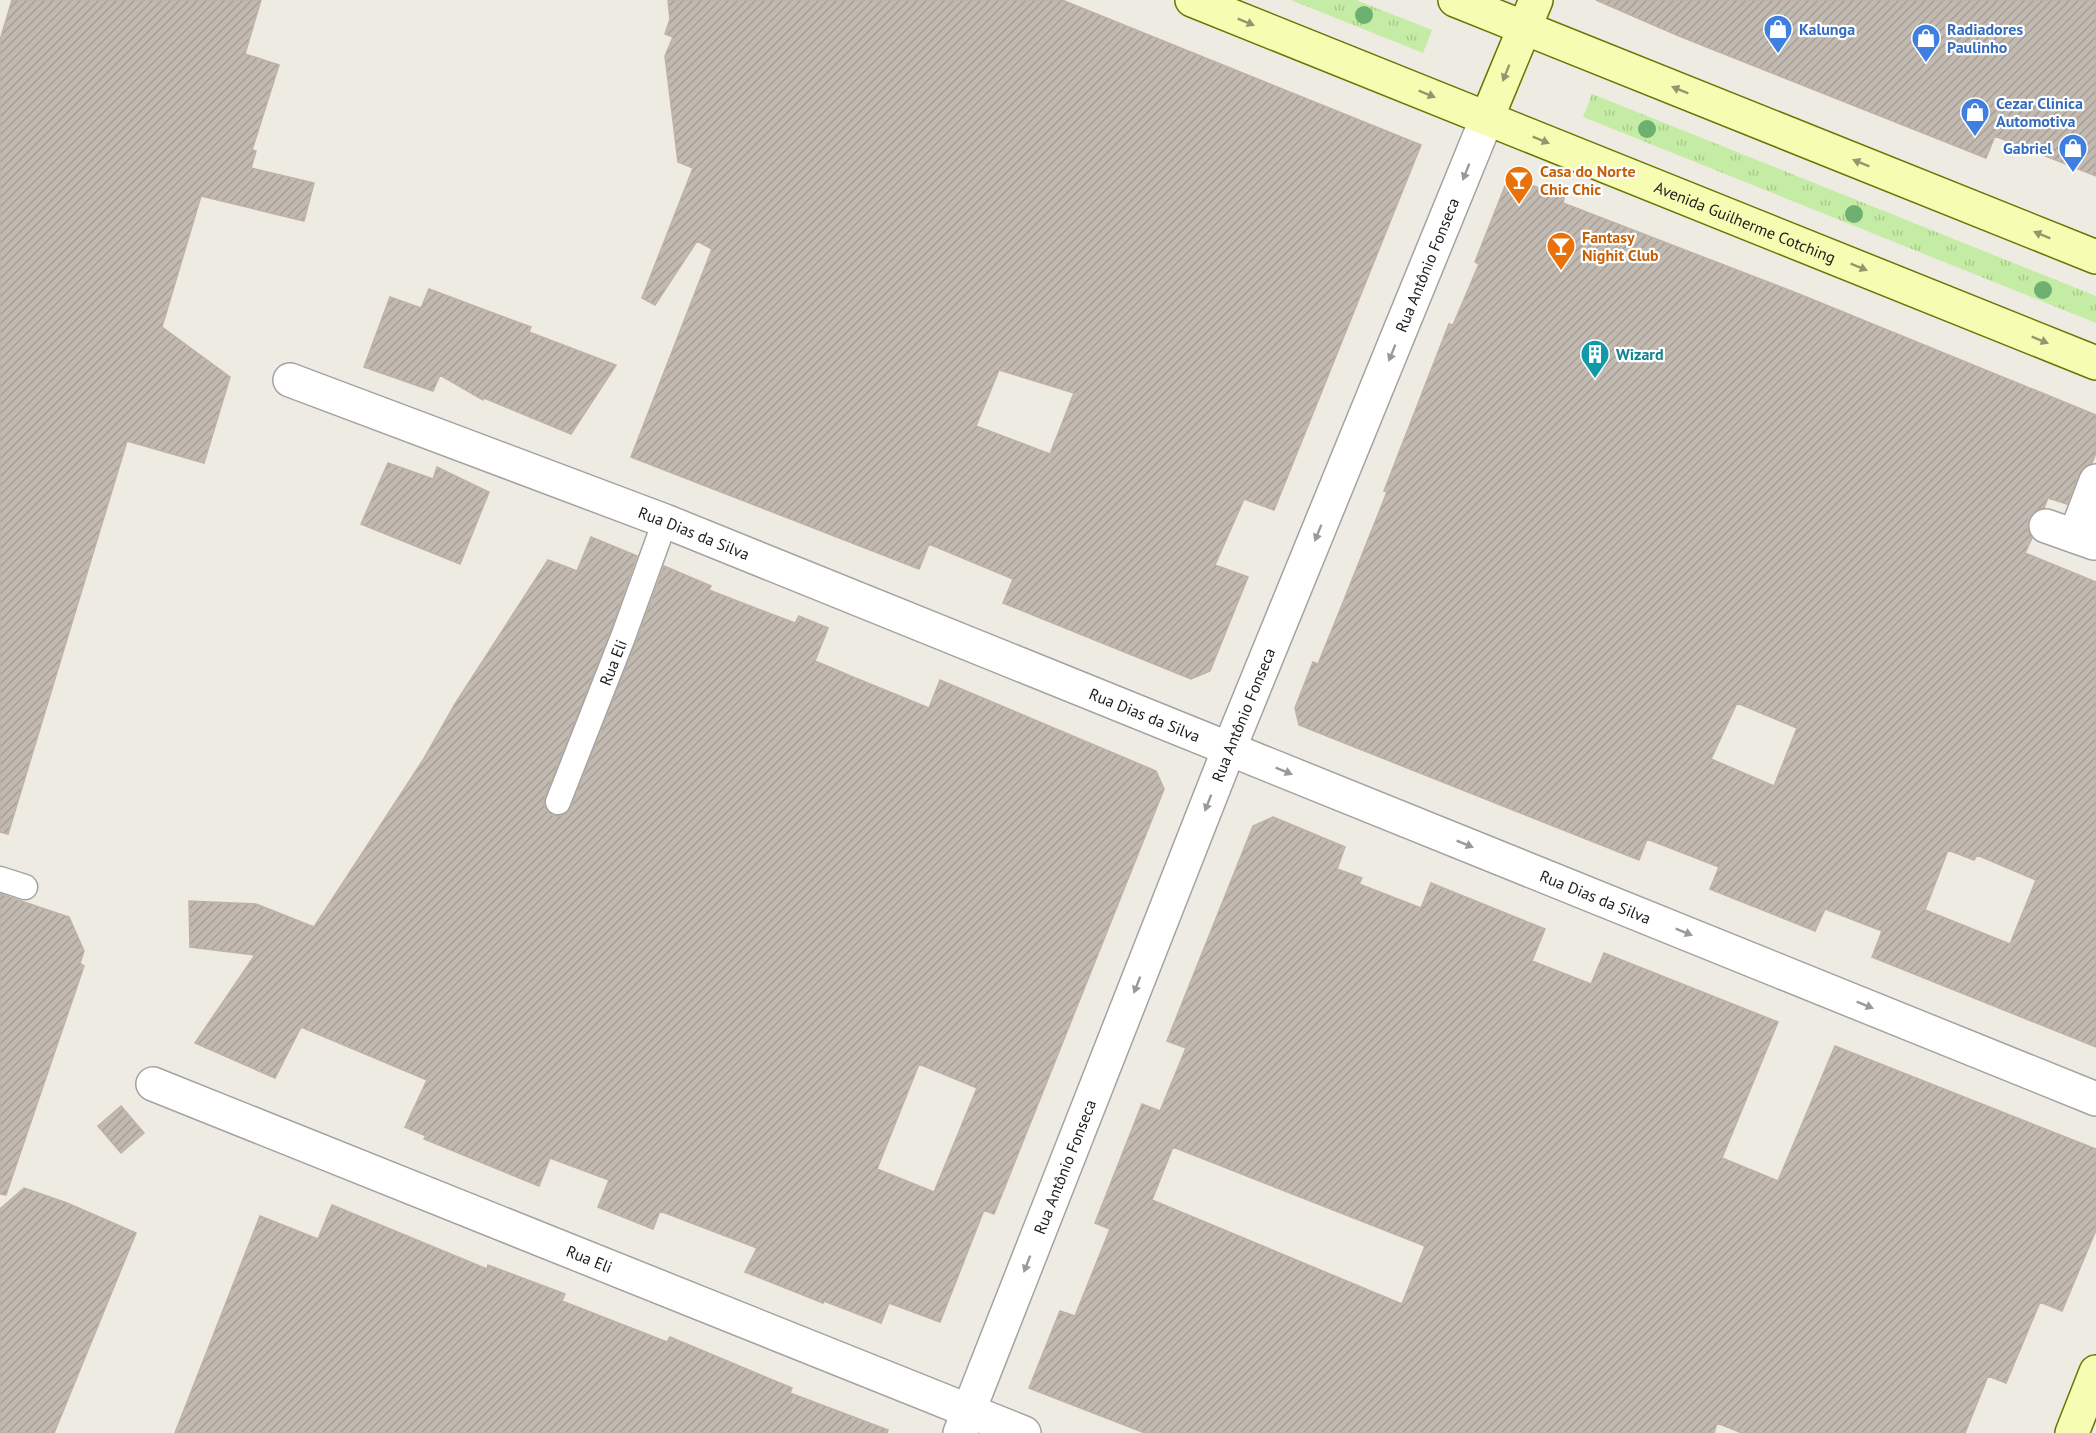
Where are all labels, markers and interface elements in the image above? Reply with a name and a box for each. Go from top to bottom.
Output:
shop icon: Kalunga [1762,13,1794,55]
one-way arrow [1237,18,1255,27]
place label: Kalunga [1799,19,1855,39]
place label: Radiadores Paulinho [1947,19,2023,57]
shop icon: Radiadores Paulinho [1910,22,1942,64]
one-way arrow [1501,64,1511,82]
one-way arrow [1671,85,1689,94]
one-way arrow [1418,90,1436,99]
place label: Cezar Clinica Automotiva [1996,93,2083,131]
shop icon: Cezar Clinica Automotiva [1959,96,1991,138]
shop icon: Gabriel [2057,132,2089,174]
one-way arrow [1533,135,1551,145]
place label: Gabriel [2003,138,2052,158]
one-way arrow [1851,158,1869,168]
place label: Casa do Norte Chic Chic [1540,161,1636,199]
one-way arrow [1461,164,1471,182]
bar icon: Casa do Norte Chic Chic [1503,164,1535,206]
street label: Avenida Guilherme Cotching [1652,177,1839,267]
street label: Rua Antônio Fonseca [1391,195,1463,335]
place label: Fantasy Nighit Club [1582,227,1659,265]
bar icon: Fantasy Nighit Club [1545,230,1577,272]
one-way arrow [2032,230,2050,240]
one-way arrow [1850,263,1868,273]
one-way arrow [2031,335,2049,345]
building icon: Wizard [1579,338,1611,380]
one-way arrow [1387,344,1396,362]
place label: Wizard [1616,344,1664,364]
street label: Rua Dias da Silva [636,502,753,564]
one-way arrow [1313,525,1323,543]
street label: Rua Eli [595,637,631,688]
street label: Rua Antônio Fonseca [1207,645,1279,785]
street label: Rua Dias da Silva [1086,683,1203,746]
one-way arrow [1275,766,1293,776]
one-way arrow [1203,795,1213,813]
one-way arrow [1456,839,1474,849]
street label: Rua Dias da Silva [1537,865,1654,928]
one-way arrow [1676,927,1694,937]
one-way arrow [1132,976,1141,994]
one-way arrow [1856,1001,1874,1010]
street label: Rua Antônio Fonseca [1029,1097,1100,1237]
street label: Rua Eli [563,1241,615,1277]
one-way arrow [1022,1255,1031,1273]

